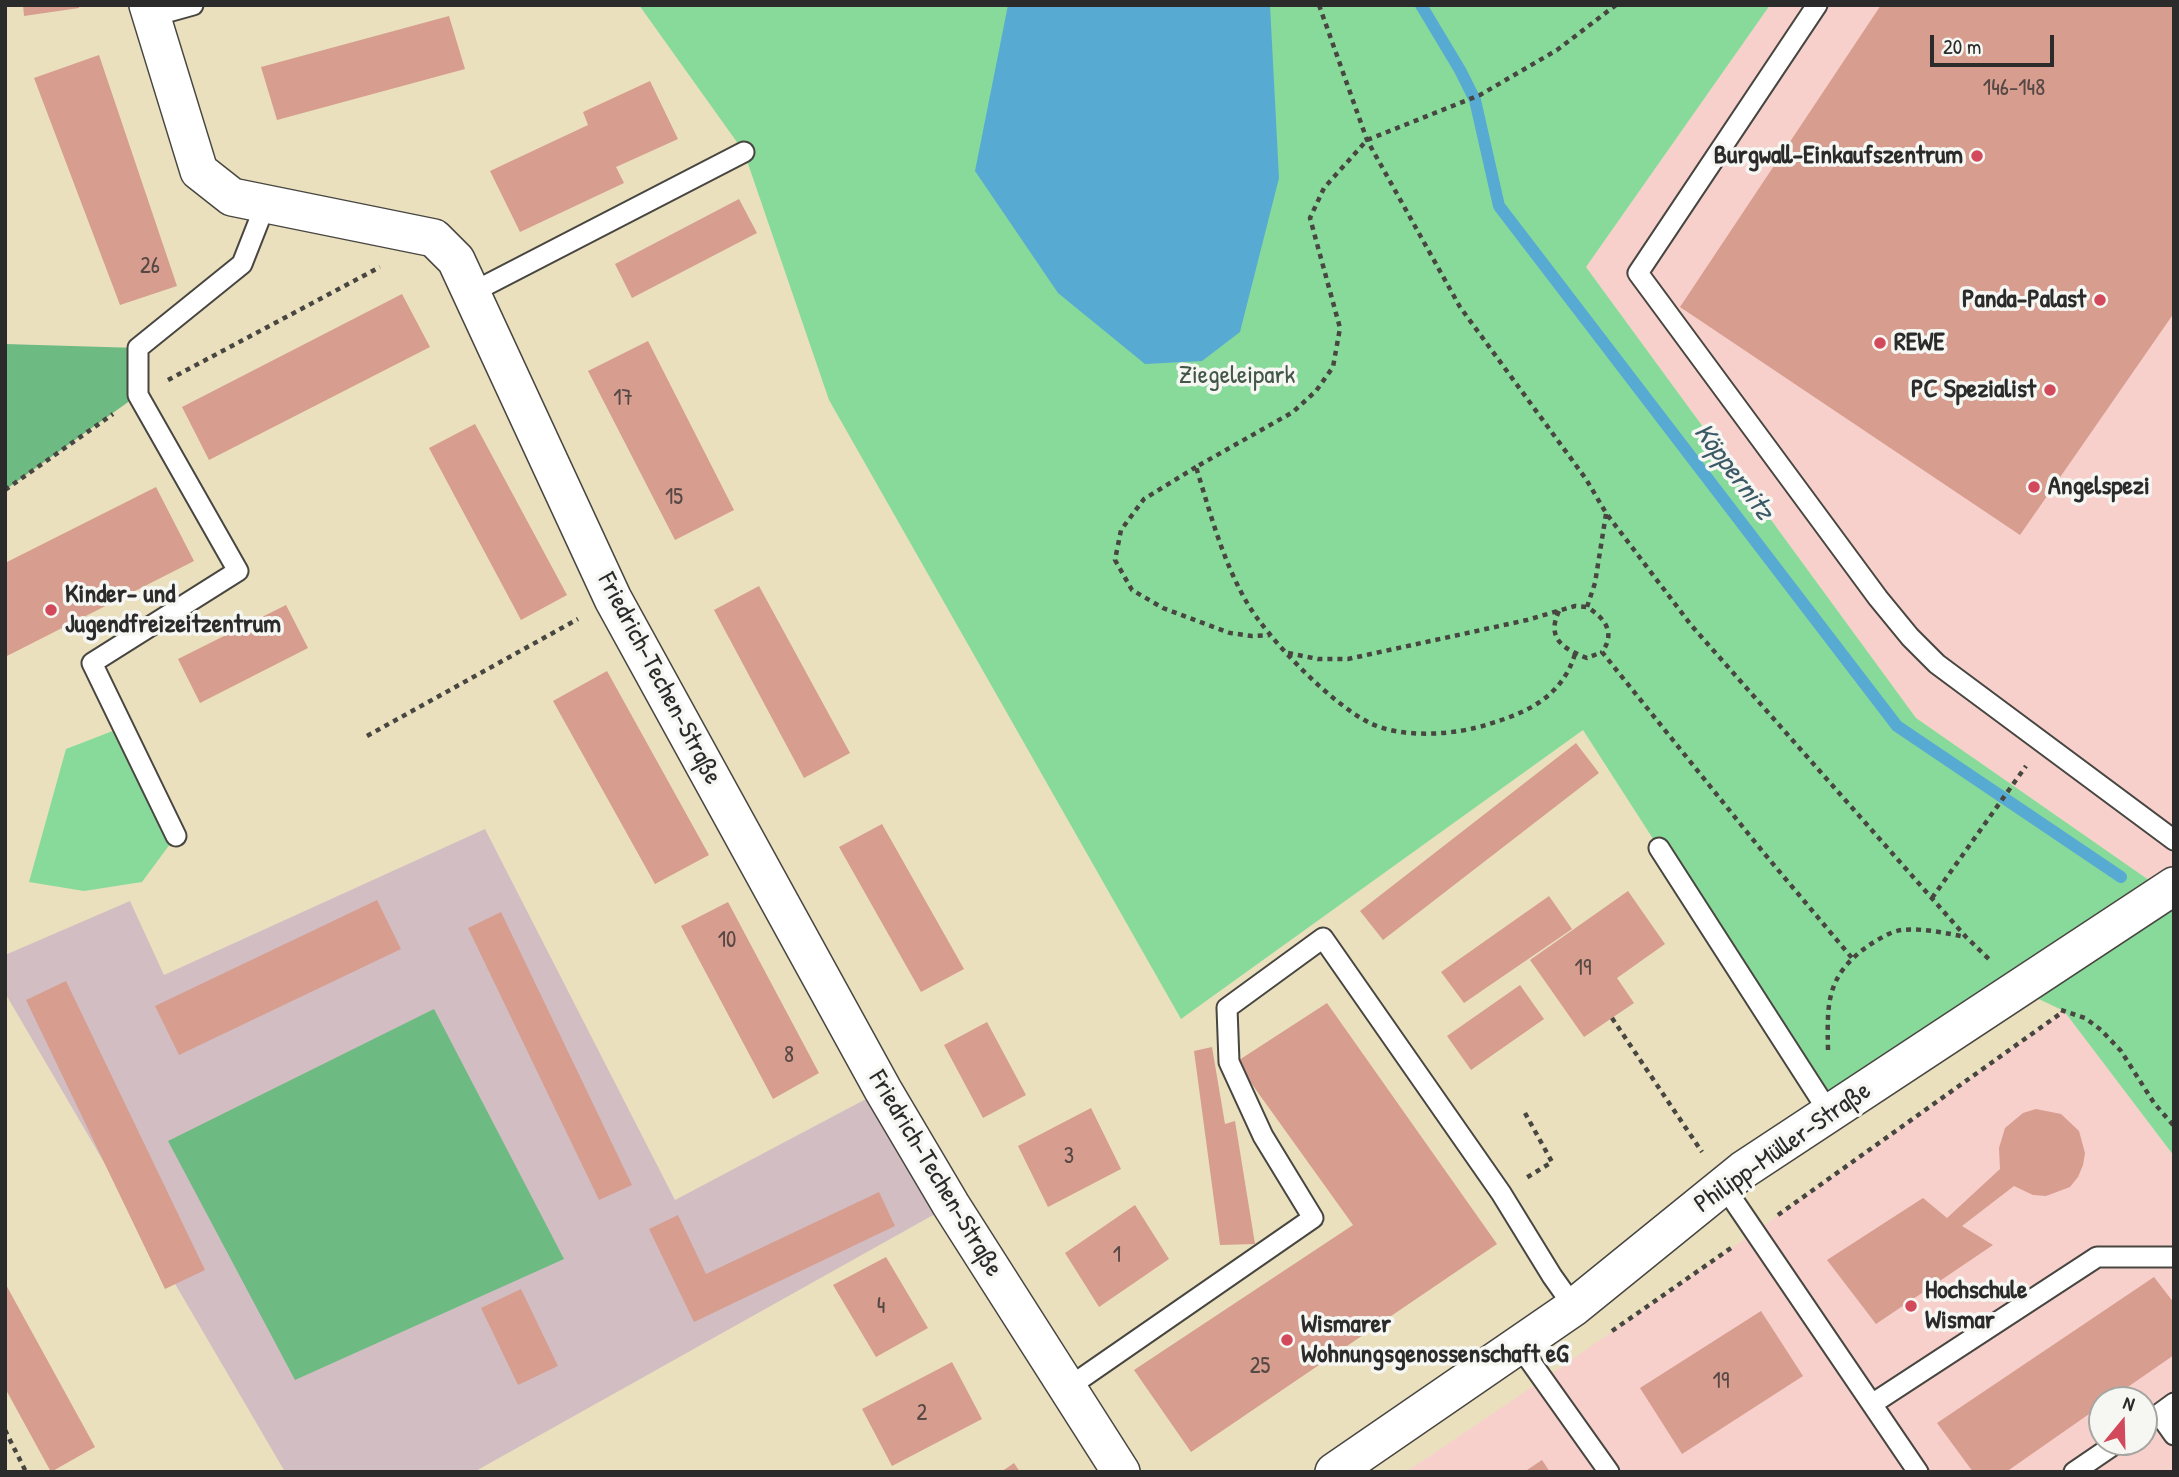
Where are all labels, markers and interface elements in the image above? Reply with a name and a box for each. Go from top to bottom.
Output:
scale bar [1934,21,2058,65]
text: 20 m [1943,32,1981,61]
house number: 146-148 [1983,75,2045,103]
place label: Burgwall-Einkaufszentrum [1714,140,1963,172]
marker: Burgwall-Einkaufszentrum [1969,148,1985,164]
house number: 26 [140,253,160,281]
place label: Panda-Palast [1962,284,2086,316]
marker: Panda-Palast [2092,292,2108,308]
place label: REWE [1894,327,1945,359]
marker: REWE [1872,335,1888,351]
park label: Ziegeleipark [1179,360,1295,392]
place label: PC Spezialist [1911,374,2036,406]
marker: PC Spezialist [2042,382,2058,398]
house number: 17 [613,385,633,413]
water label: Köppernitz [1686,417,1780,527]
place label: Angelspezi [2048,471,2150,503]
marker: Angelspezi [2026,479,2042,495]
house number: 15 [665,484,683,512]
street label: Friedrich-Techen-Straße [590,568,728,790]
place label: Kinder- und Jugendfreizeitzentrum [65,579,281,640]
marker: Kinder- und Jugendfreizeitzentrum [43,602,59,618]
house number: 10 [718,927,736,955]
house number: 19 [1575,955,1591,983]
house number: 8 [784,1042,794,1070]
street label: Friedrich-Techen-Straße [861,1065,1009,1283]
street label: Philipp-Müller-Straße [1689,1076,1877,1220]
house number: 3 [1064,1143,1074,1171]
house number: 1 [1113,1242,1121,1270]
place label: Hochschule Wismar [1925,1275,2027,1336]
house number: 4 [877,1293,885,1321]
marker: Hochschule Wismar [1903,1298,1919,1314]
place label: Wismarer Wohnungsgenossenschaft eG [1301,1309,1568,1370]
marker: Wismarer Wohnungsgenossenschaft eG [1279,1332,1295,1348]
house number: 25 [1250,1353,1270,1381]
house number: 19 [1713,1368,1729,1396]
north arrow [2088,1386,2158,1456]
text: N [2120,1389,2138,1417]
house number: 2 [917,1400,927,1428]

